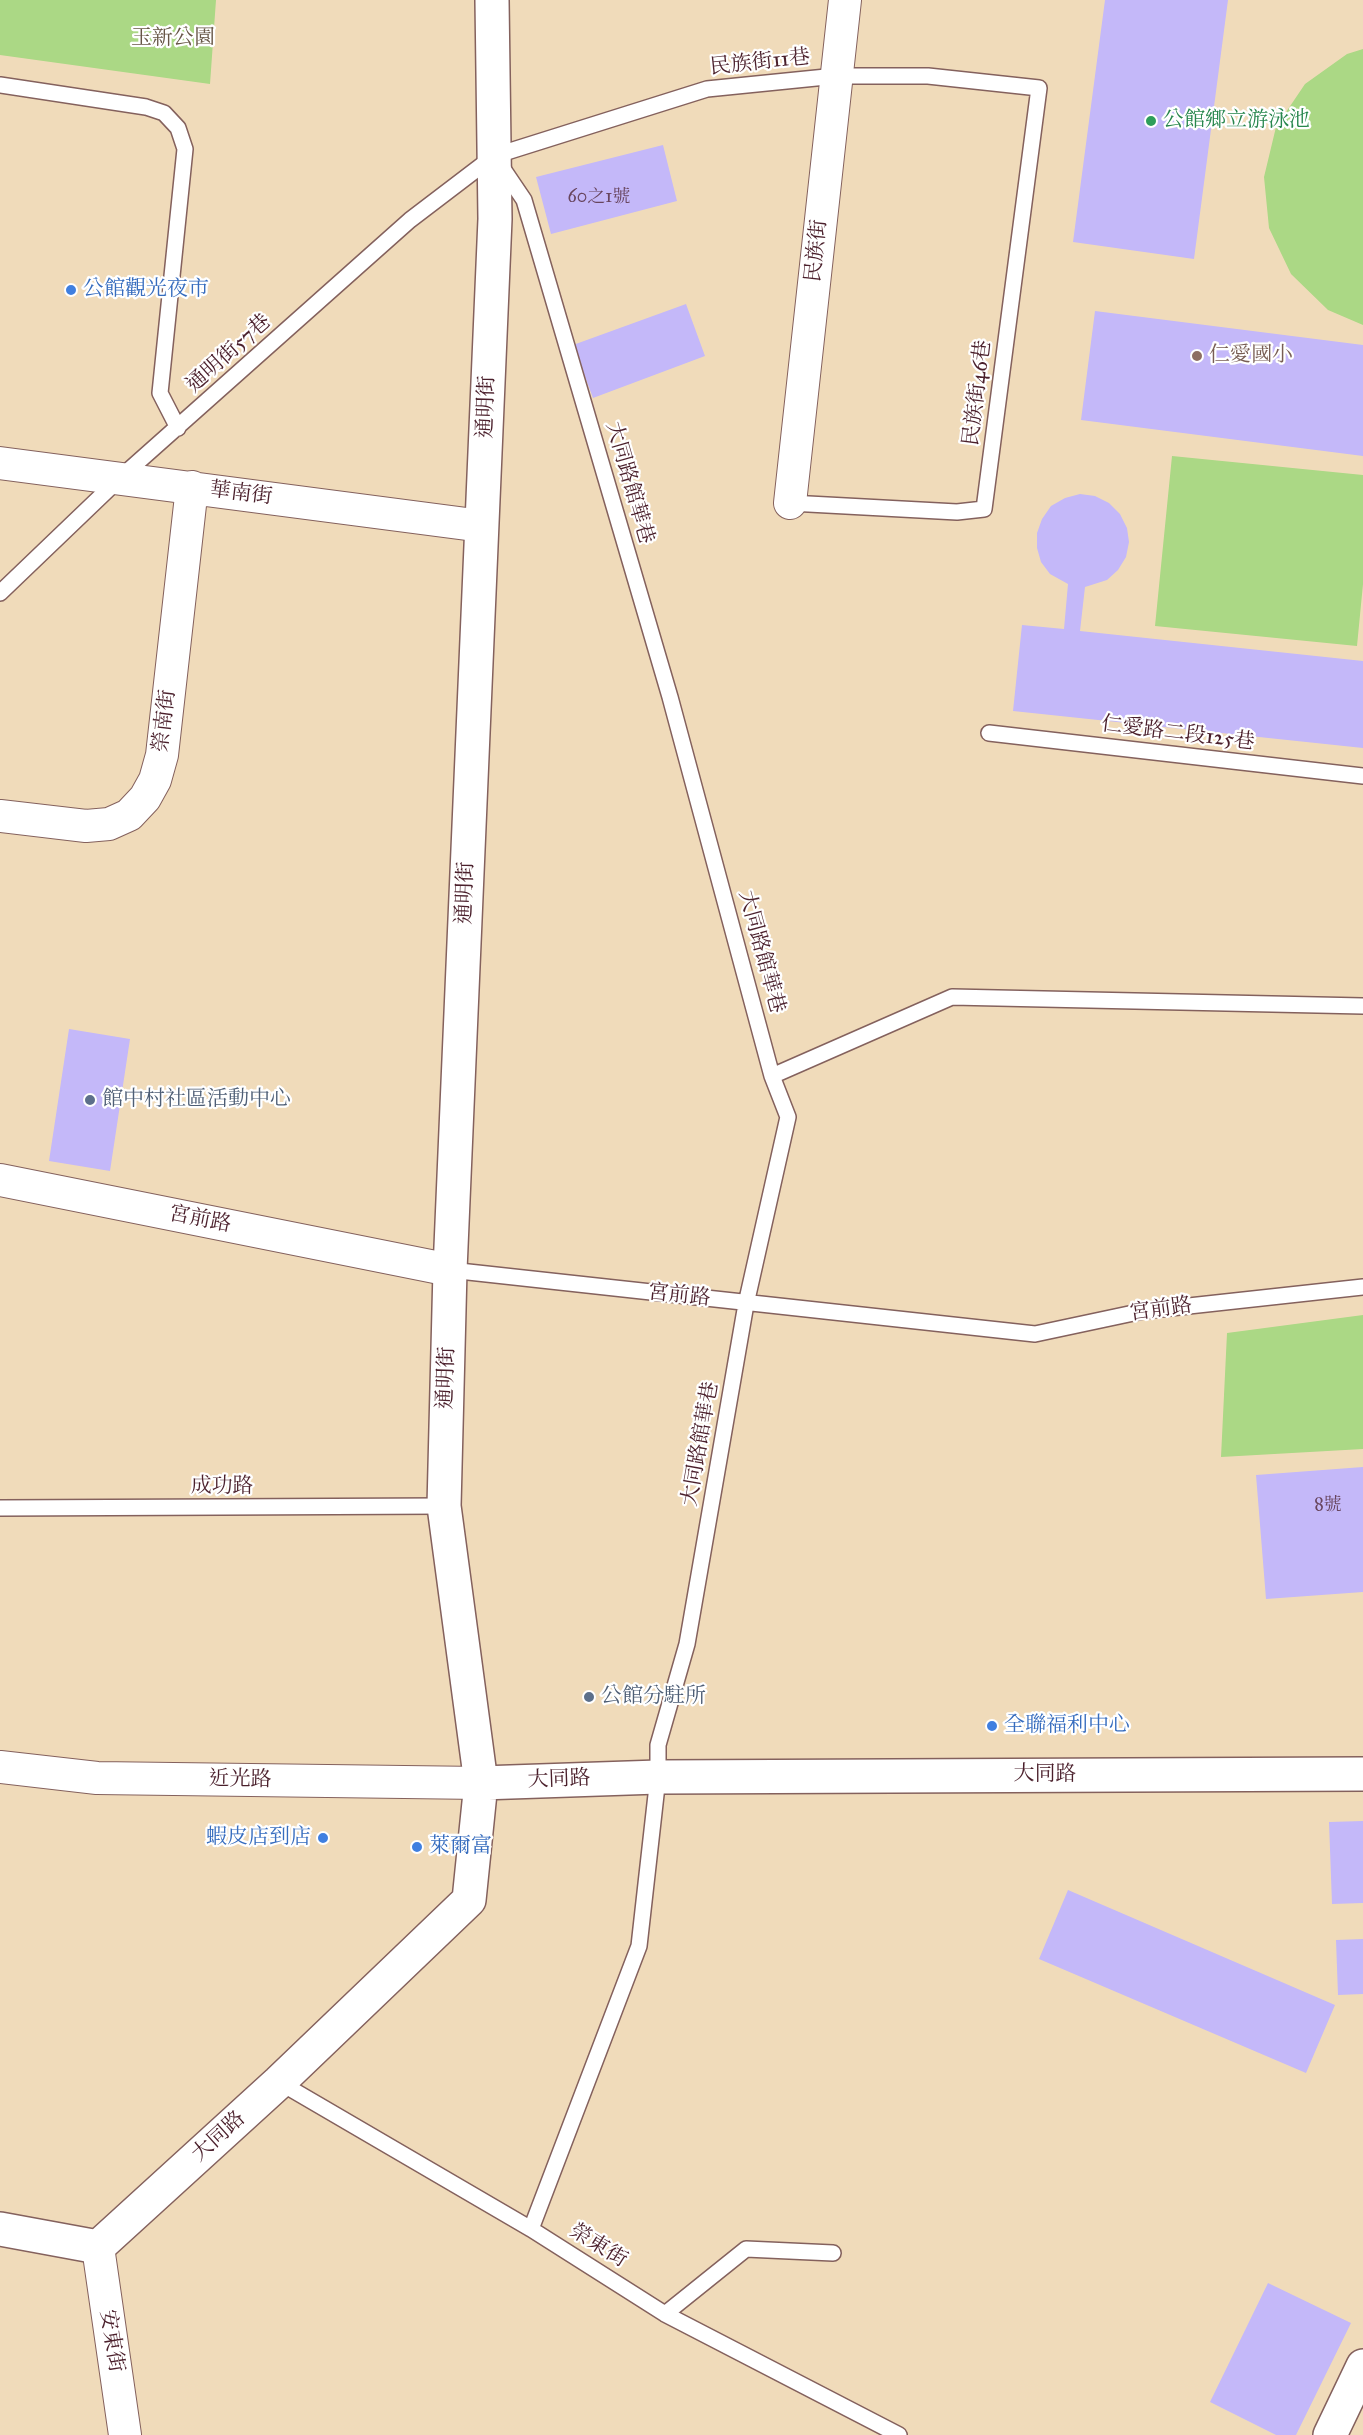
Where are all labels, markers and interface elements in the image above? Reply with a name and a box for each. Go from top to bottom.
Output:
park label: 玉新公園 [131,26,215,52]
street label: 民族街11巷 [709,45,811,81]
place label: 公館鄉立游泳池 [1163,108,1310,134]
marker: 公館鄉立游泳池 [1144,114,1158,128]
house number: 60之1號 [568,187,630,209]
street label: 民族街 [801,218,833,284]
place label: 公館觀光夜市 [83,277,209,303]
marker: 公館觀光夜市 [64,283,78,297]
street label: 通明街57巷 [182,310,276,398]
street label: 民族街46巷 [959,339,997,447]
place label: 仁愛國小 [1209,343,1293,369]
marker: 仁愛國小 [1190,349,1204,363]
street label: 通明街 [473,375,501,439]
street label: 大同路館華巷 [600,419,658,547]
street label: 華南街 [208,478,274,510]
street label: 榮南街 [149,688,181,754]
street label: 仁愛路二段125巷 [1100,712,1256,756]
street label: 通明街 [452,861,480,925]
street label: 大同路館華巷 [733,888,789,1016]
place label: 館中村社區活動中心 [102,1087,291,1113]
marker: 館中村社區活動中心 [83,1093,97,1107]
street label: 宮前路 [167,1202,233,1238]
street label: 宮前路 [646,1280,712,1312]
street label: 宮前路 [1128,1293,1194,1327]
street label: 通明街 [433,1346,461,1410]
street label: 大同路館華巷 [678,1380,724,1508]
street label: 成功路 [191,1474,253,1500]
house number: 8號 [1314,1495,1342,1517]
place label: 公館分駐所 [601,1684,706,1710]
marker: 公館分駐所 [582,1690,596,1704]
place label: 全聯福利中心 [1004,1713,1130,1739]
marker: 全聯福利中心 [985,1719,999,1733]
street label: 大同路 [1014,1762,1076,1788]
street label: 大同路 [527,1766,591,1794]
street label: 近光路 [208,1767,272,1793]
place label: 蝦皮店到店 [206,1825,311,1851]
marker: 蝦皮店到店 [316,1831,330,1845]
place label: 萊爾富 [429,1834,492,1860]
marker: 萊爾富 [410,1840,424,1854]
street label: 大同路 [187,2107,251,2167]
street label: 榮東街 [565,2219,631,2273]
street label: 安東街 [94,2308,128,2374]

